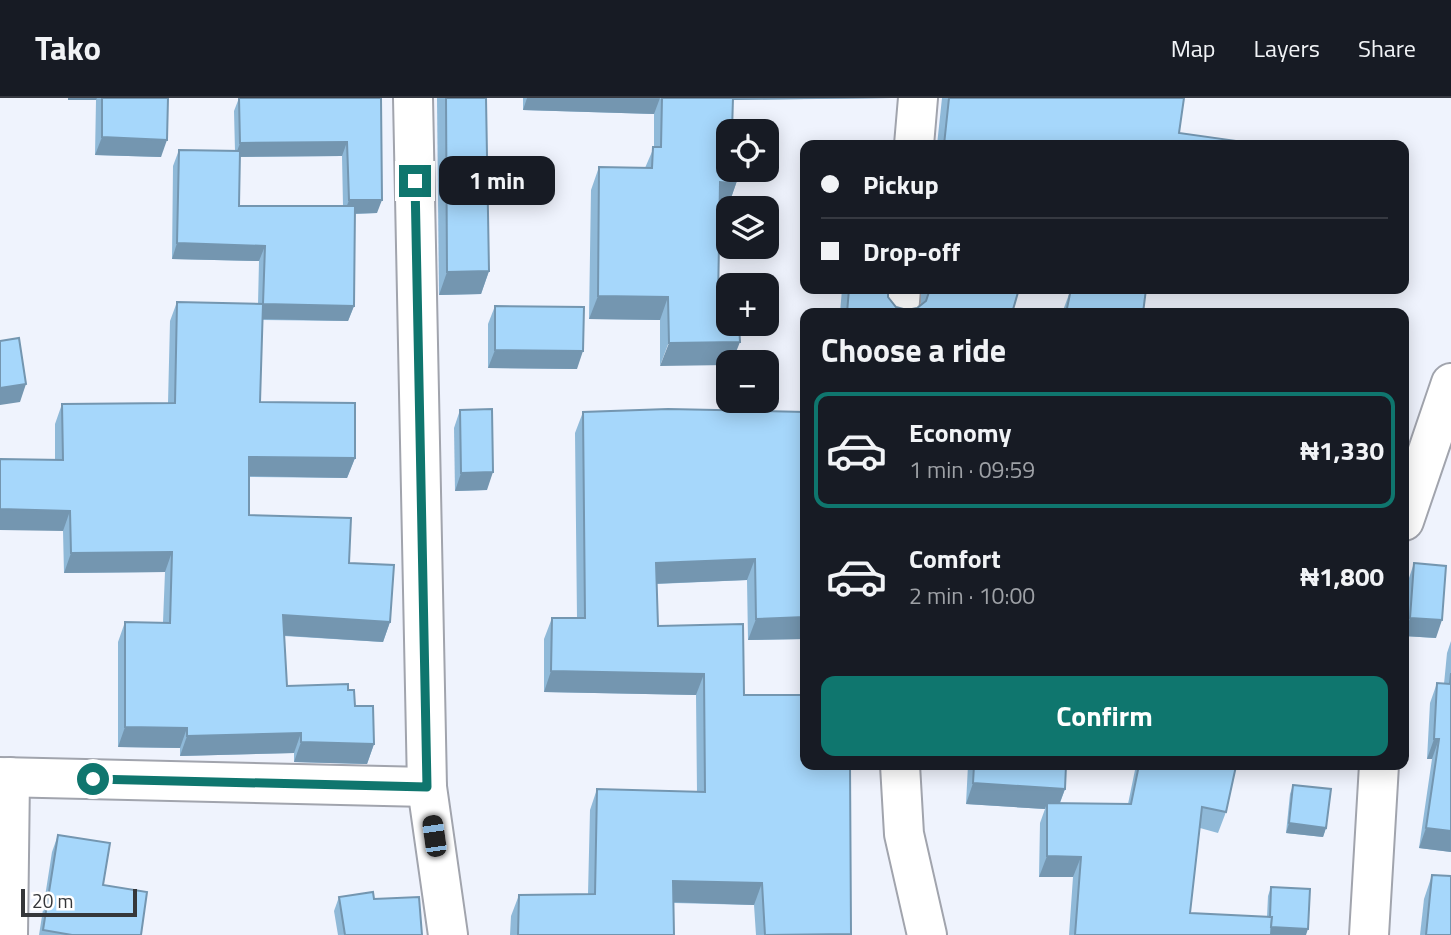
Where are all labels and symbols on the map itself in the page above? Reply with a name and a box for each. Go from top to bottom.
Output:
callout: 1 min [440,156,555,206]
route end [399,165,431,197]
route start [77,763,109,795]
car [421,814,448,858]
scale bar [21,886,136,918]

